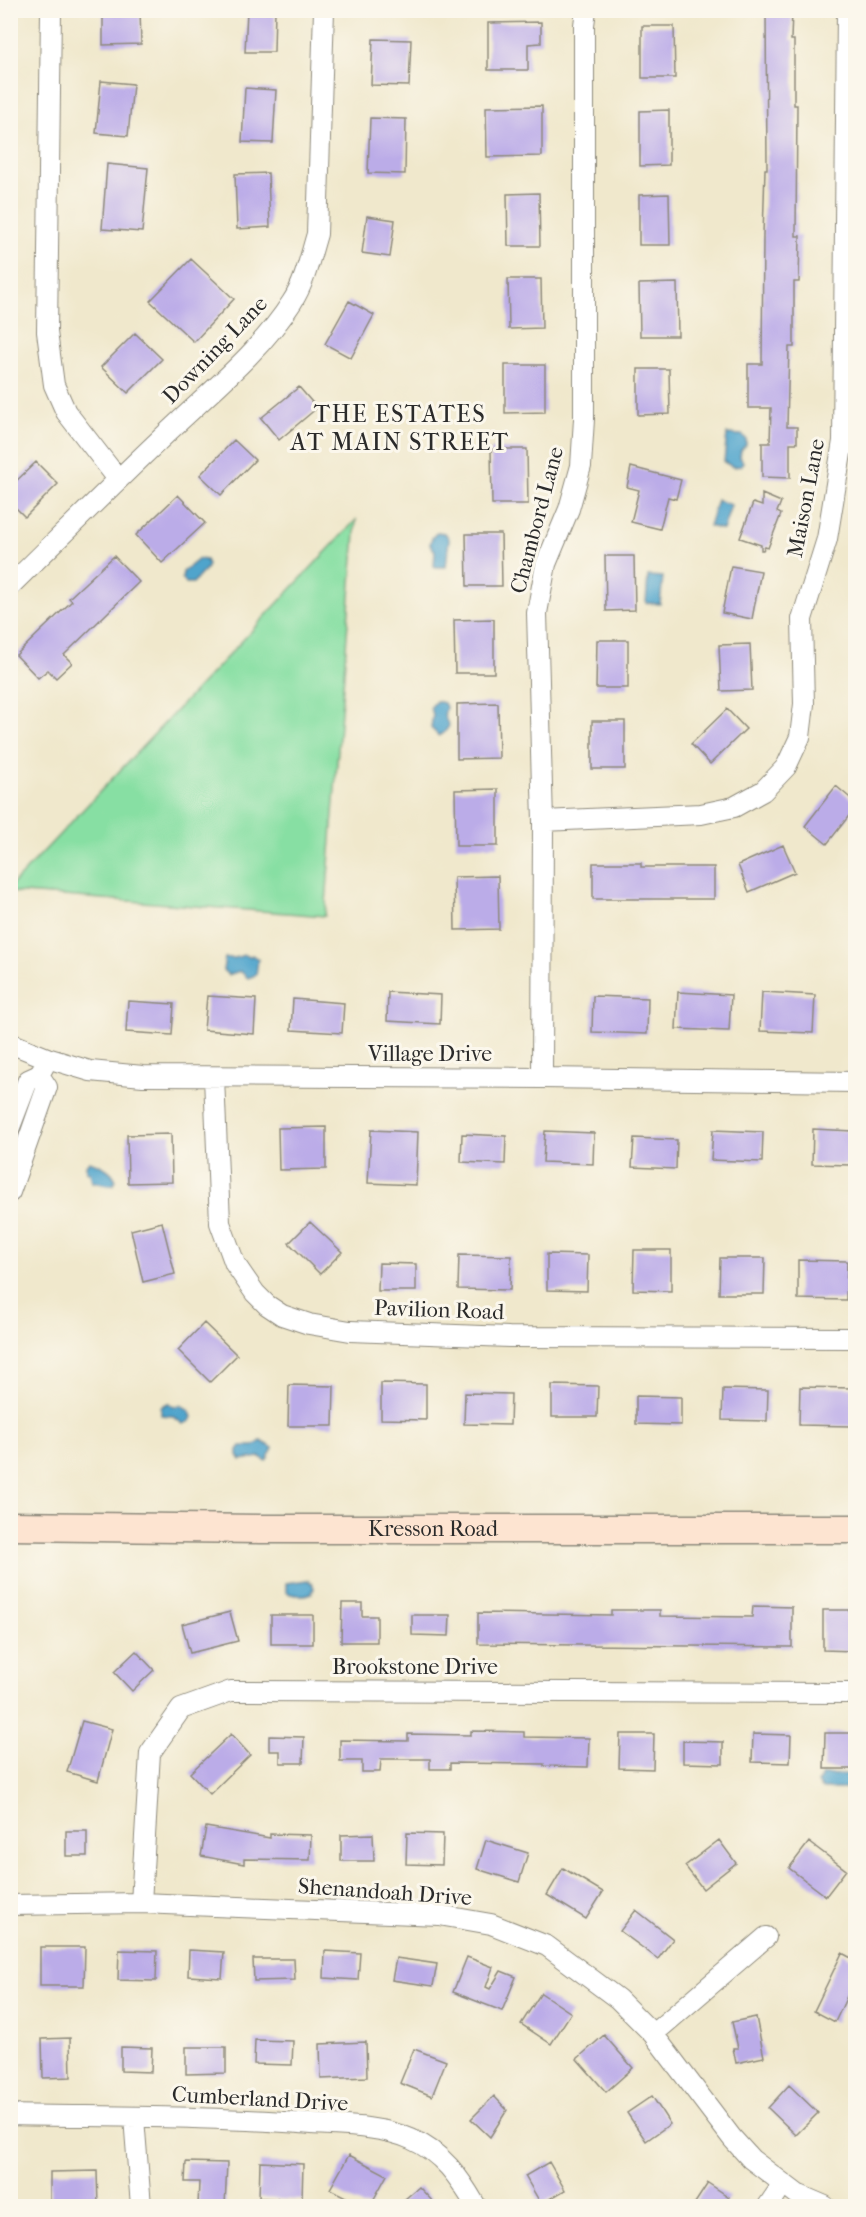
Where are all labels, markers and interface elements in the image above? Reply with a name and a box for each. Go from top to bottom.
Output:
street label: Downing Lane [157,291,273,409]
district label: THE ESTATES AT MAIN STREET [290,400,510,456]
street label: Maison Lane [782,436,830,560]
street label: Chambord Lane [505,444,569,596]
street label: Village Drive [367,1041,492,1067]
street label: Pavilion Road [373,1295,506,1325]
street label: Kresson Road [368,1516,499,1542]
street label: Brookstone Drive [332,1654,498,1680]
street label: Shenandoah Drive [297,1873,473,1911]
street label: Cumberland Drive [171,2081,349,2117]

